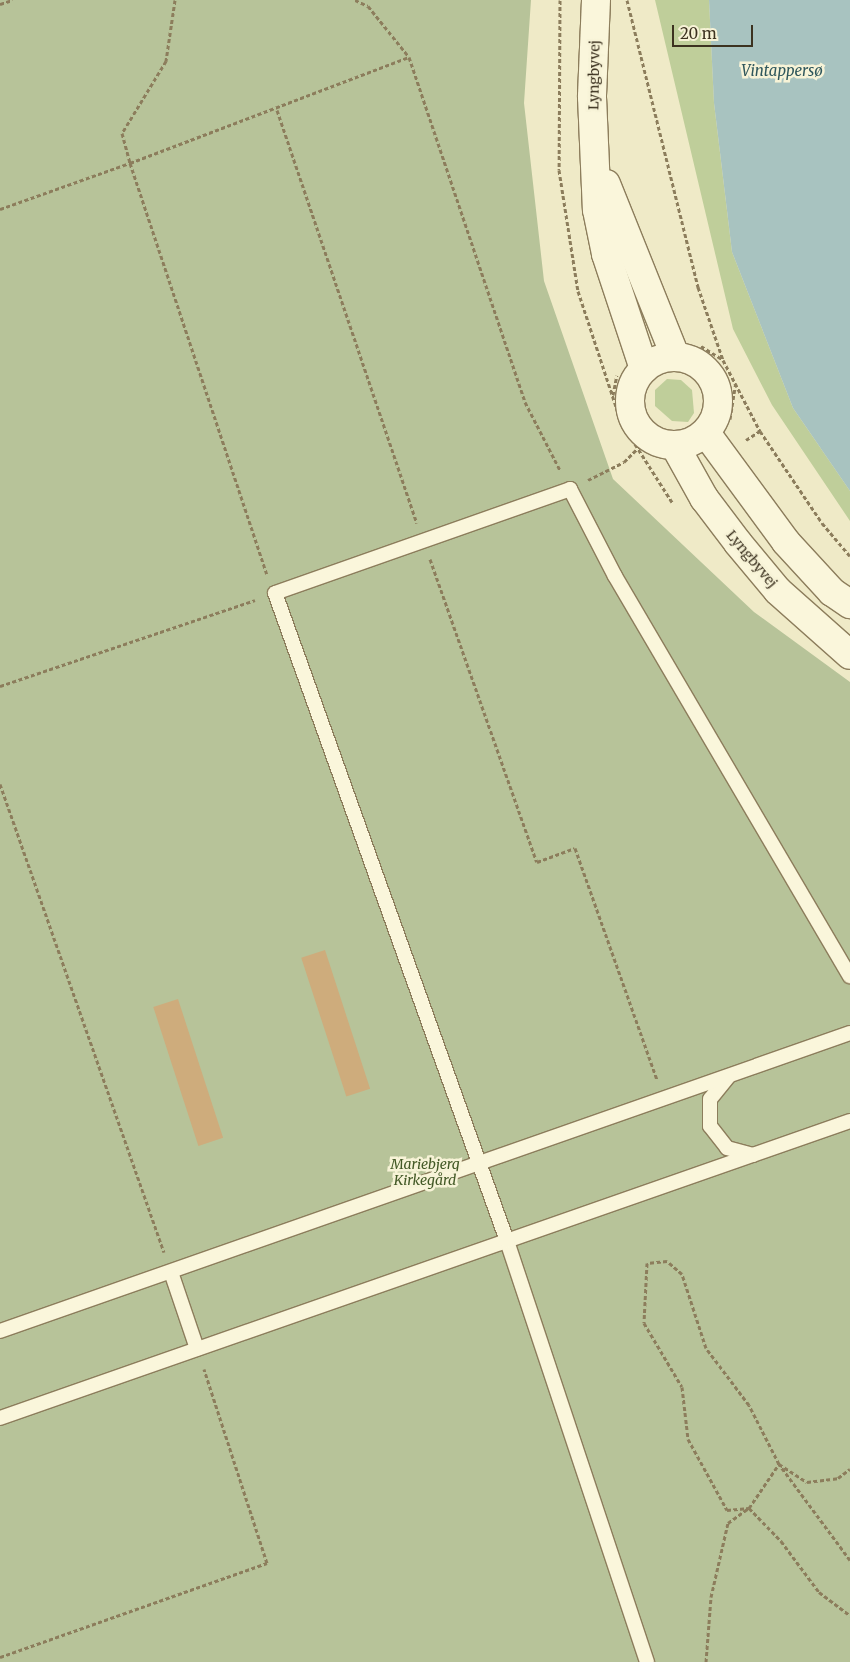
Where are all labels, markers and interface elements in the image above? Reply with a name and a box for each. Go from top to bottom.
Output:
scale bar [675,15,756,47]
text: 20 m [680,24,717,43]
street label: Lyngbyvej [585,40,603,110]
water label: Vintappersø [741,62,823,80]
street label: Lyngbyvej [723,527,781,591]
park label: Mariebjerg Kirkegård [390,1156,460,1188]

